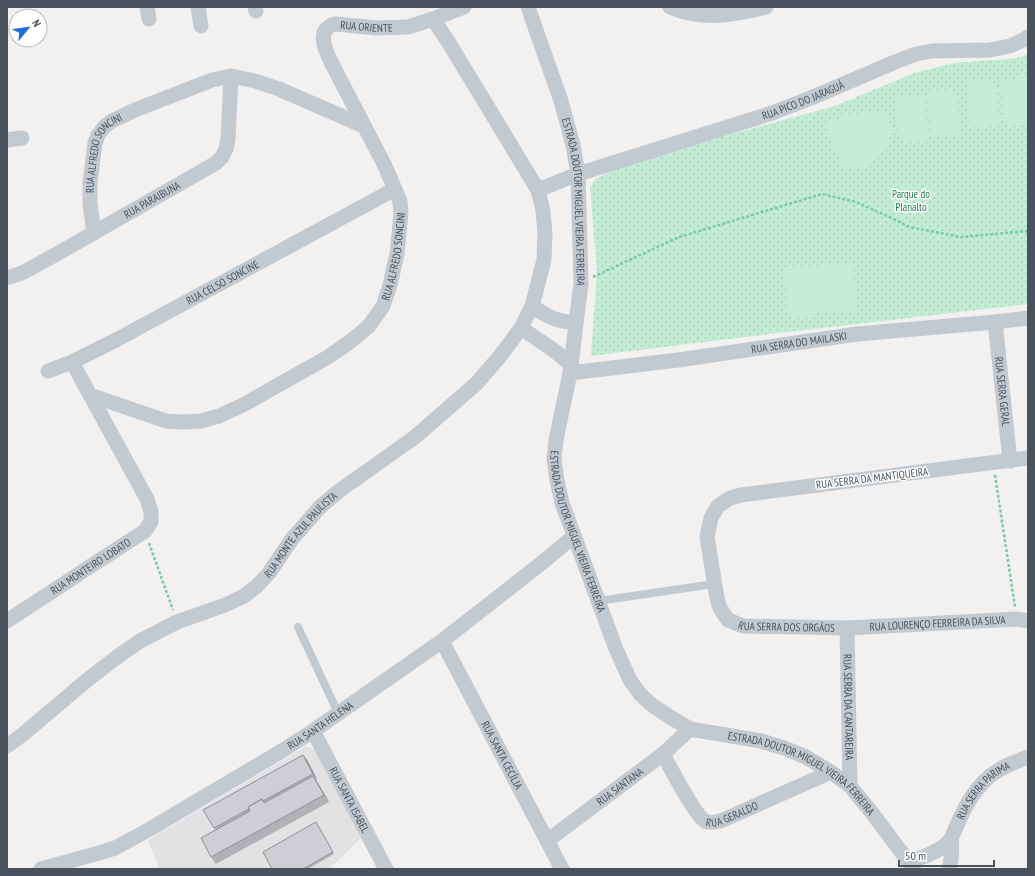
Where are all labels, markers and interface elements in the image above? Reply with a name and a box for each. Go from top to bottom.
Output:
north arrow [8,8,48,48]
text: N [29,17,44,29]
street label: RUA ORIENTE [340,18,393,35]
street label: RUA PICO DO JARAGUÁ [760,77,847,123]
street label: RUA ALFREDO SONCINI [83,110,124,193]
street label: ESTRADA DOUTOR MIGUEL VIEIRA FERREIRA [559,116,588,288]
street label: RUA PARAIBUNA [121,178,183,221]
park label: Parque do Planalto [892,187,930,214]
street label: RUA ALFREDO SONCINI [378,212,408,302]
street label: RUA CELSO SONCINE [184,257,262,308]
street label: RUA SERRA DO MAILASKI [750,329,848,356]
street label: RUA SERRA GERAL [992,356,1013,428]
street label: ESTRADA DOUTOR MIGUEL VIEIRA FERREIRA [547,450,609,615]
street label: RUA SERRA DA MANTIQUEIRA [815,464,930,492]
street label: RUA MONTE AZUL PAULISTA [261,488,341,581]
street label: RUA MONTEIRO LOBATO [48,535,134,598]
street label: RUA LOURENÇO FERREIRA DA SILVA [869,613,1007,634]
street label: RUA SERRA DOS ORGÃOS [736,618,835,635]
street label: RUA SERRA DA CANTAREIRA [840,654,857,761]
street label: RUA SANTA HELENA [285,698,356,753]
street label: RUA SANTA CECÍLIA [478,719,526,792]
street label: ESTRADA DOUTOR MIGUEL VIEIRA FERREIRA [727,729,878,818]
street label: RUA SERRA PARIMA [953,758,1013,822]
street label: RUA SANTANA [594,764,647,808]
street label: RUA SANTA ISABEL [326,765,373,836]
street label: RUA GERALDO [705,798,760,830]
scale bar [899,842,994,868]
text: 50 m [905,848,926,863]

